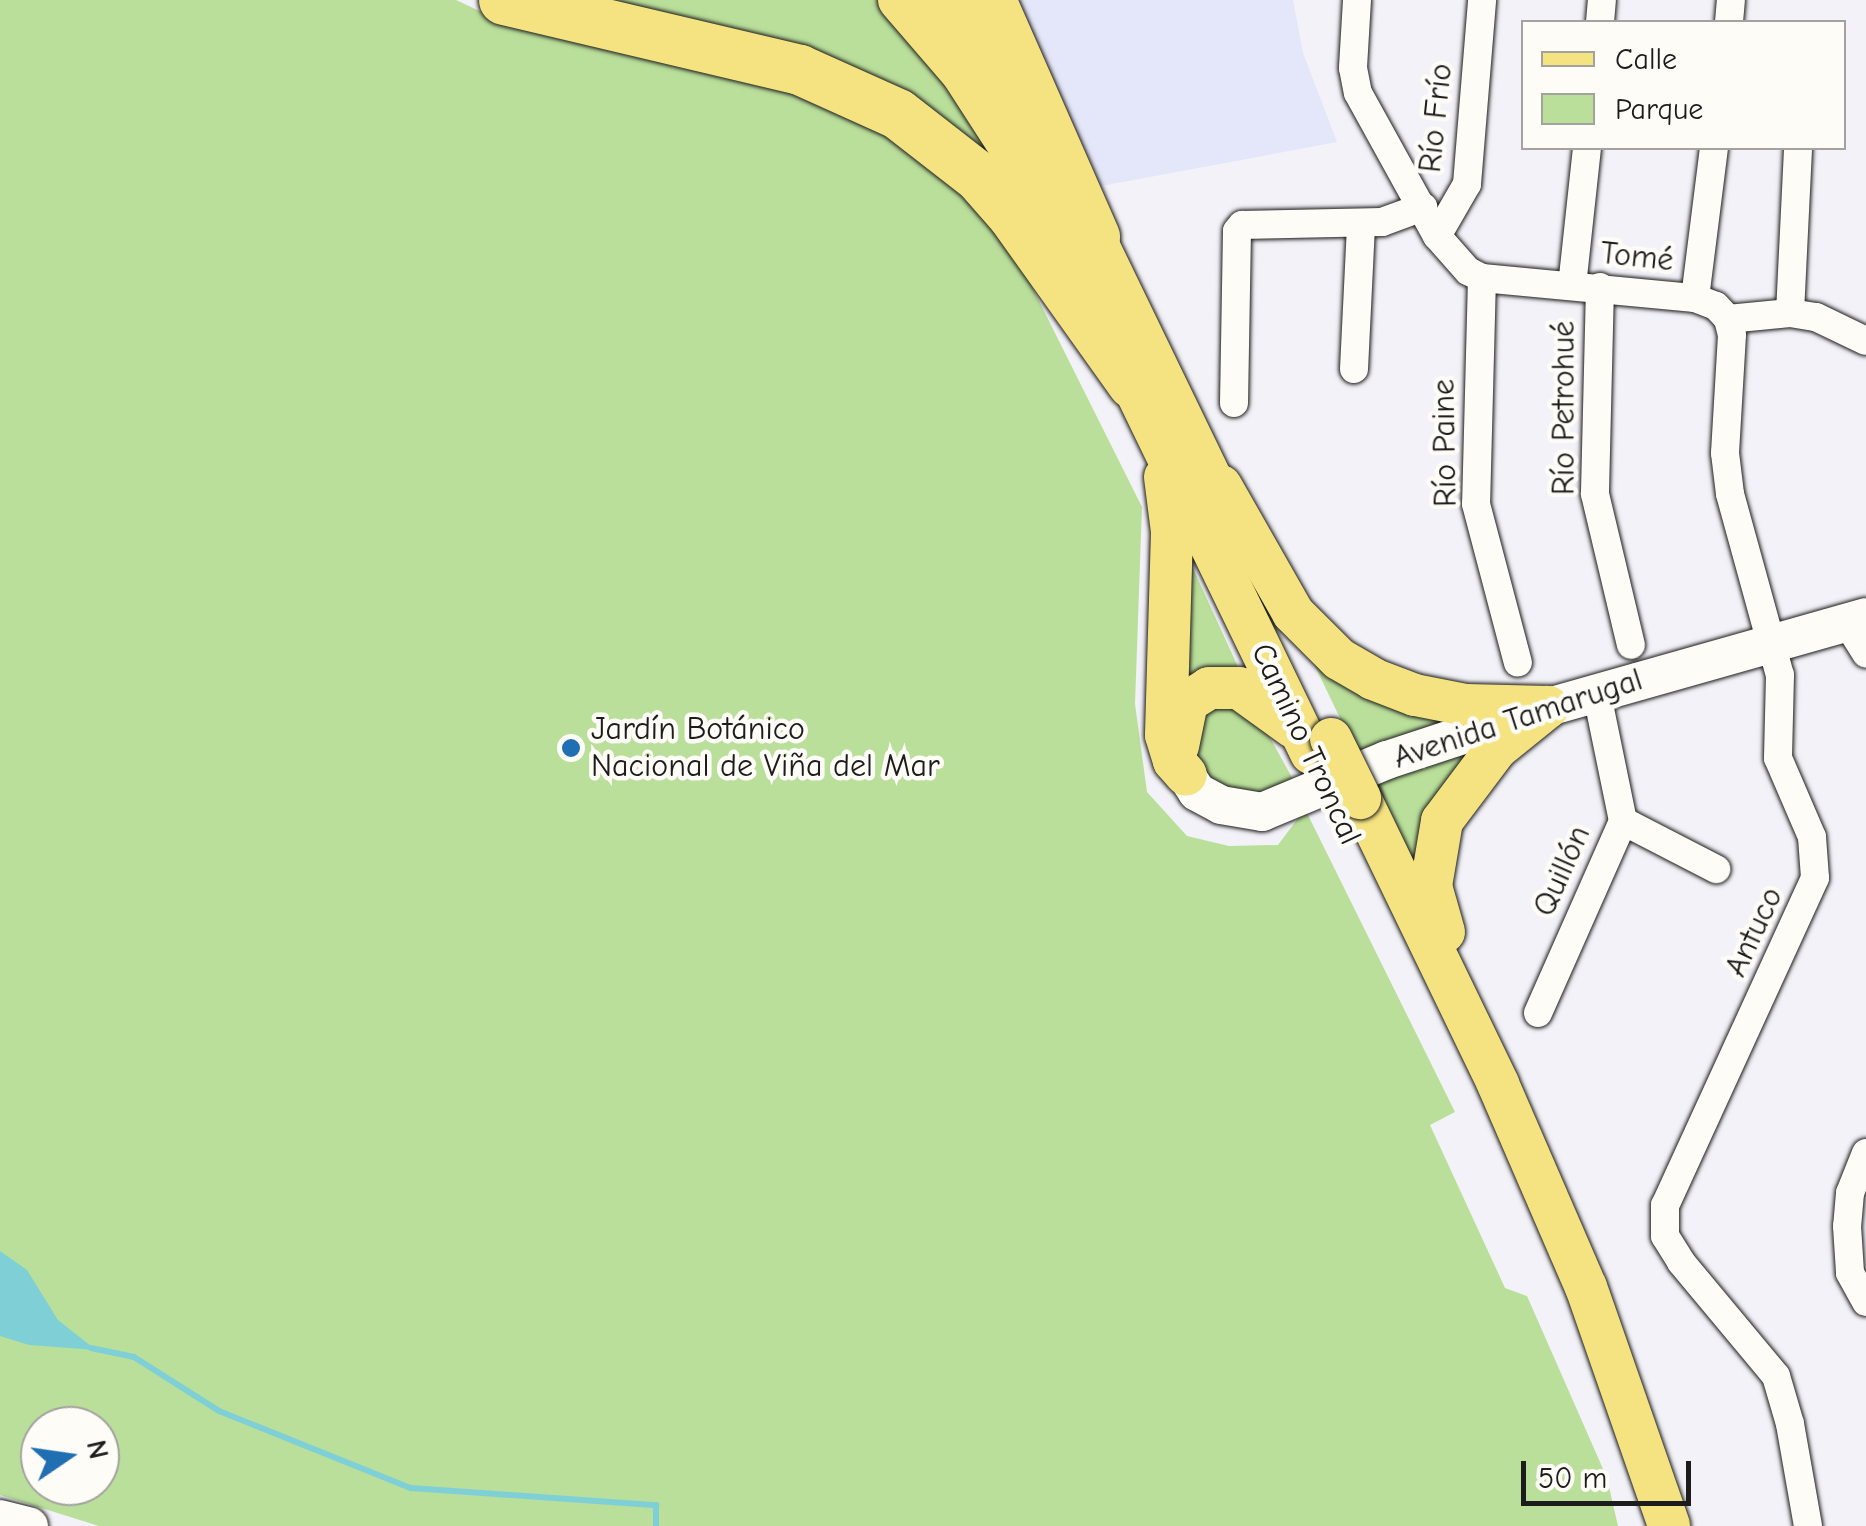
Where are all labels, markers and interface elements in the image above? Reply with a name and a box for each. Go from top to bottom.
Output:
legend [1521,20,1846,150]
text: Calle [1615,42,1677,77]
street label: Río Frío [1411,62,1461,174]
text: Parque [1615,92,1703,127]
street label: Tomé [1599,234,1675,280]
street label: Río Petrohué [1545,321,1583,495]
street label: Río Paine [1425,379,1465,507]
street label: Camino Troncal [1243,637,1369,851]
street label: Avenida Tamarugal [1389,661,1647,777]
place label: Jardín Botánico Nacional de Viña del Mar [591,711,940,786]
marker: Jardín Botánico Nacional de Viña del Mar [560,737,582,759]
street label: Quillón [1525,820,1599,922]
street label: Antuco [1717,881,1791,983]
north arrow [20,1406,120,1506]
text: N [80,1437,115,1462]
scale bar [1526,1441,1696,1503]
text: 50 m [1538,1461,1607,1496]

